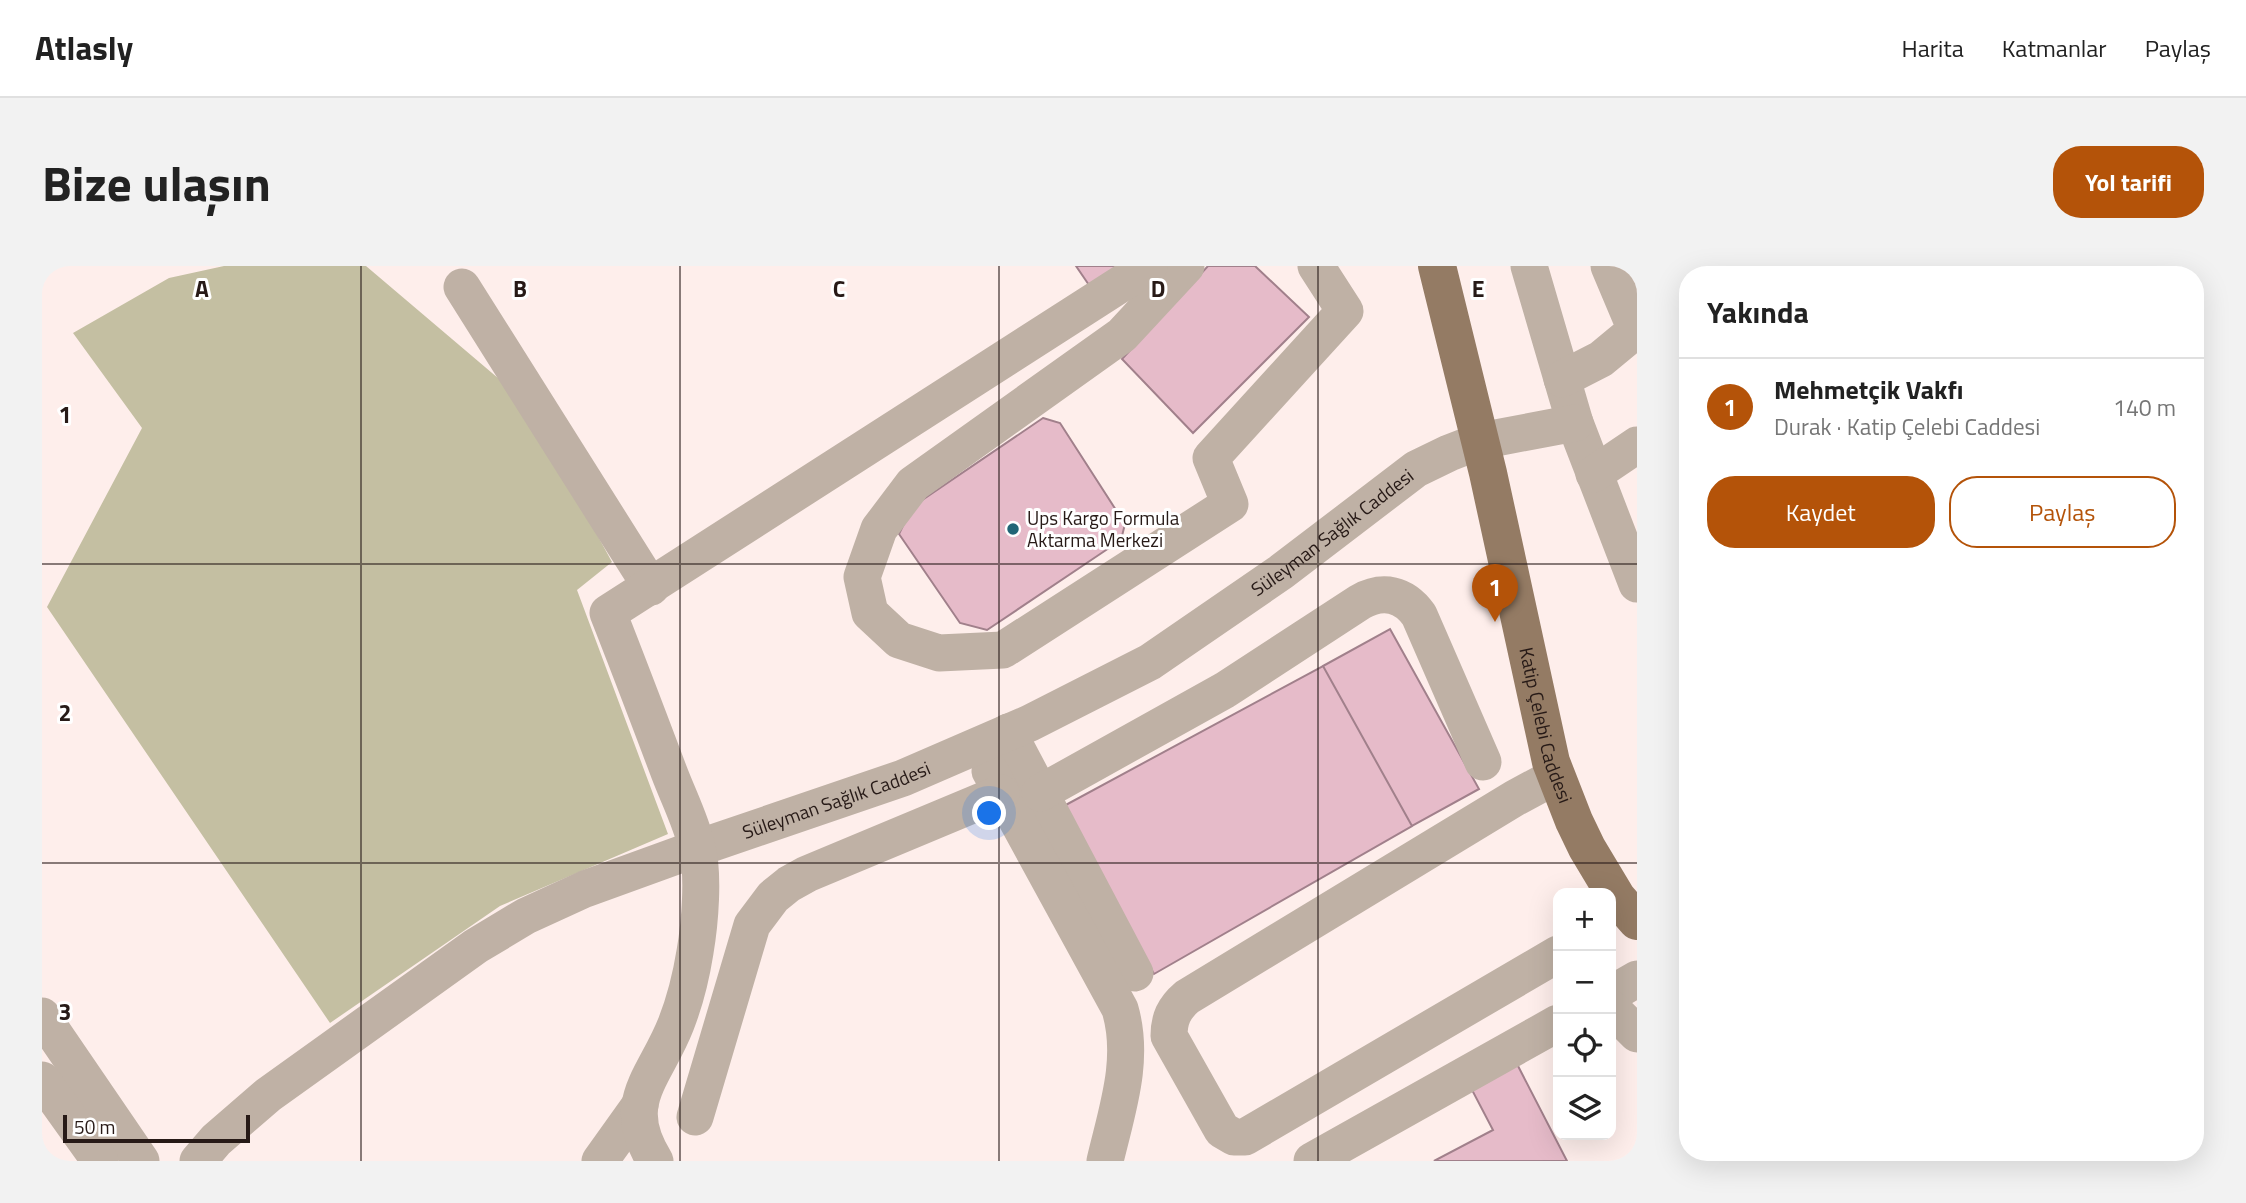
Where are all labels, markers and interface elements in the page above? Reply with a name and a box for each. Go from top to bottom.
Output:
text: Atlasly [35,23,133,73]
text: Harita [1901,30,1964,66]
text: Katmanlar [2002,30,2107,66]
text: Paylaş [2145,30,2211,66]
text: Bize ulaşın [42,145,271,220]
button: Yol tarifi [2053,146,2204,218]
text: A [195,271,209,306]
text: B [513,271,527,306]
text: C [833,271,845,306]
text: D [1151,271,1165,306]
text: E [1472,271,1484,306]
text: Yakında [1707,289,1809,335]
text: Mehmetçik Vakfı [1774,370,1964,409]
text: 1 [1724,390,1736,425]
text: 140 m [2113,390,2176,425]
text: 1 [59,397,71,432]
text: Durak · Katip Çelebi Caddesi [1774,409,2040,444]
street label: Süleyman Sağlık Caddesi [1245,461,1419,603]
button: Kaydet [1707,476,1935,548]
button: Paylaş [1949,476,2176,548]
place label: Ups Kargo Formula Aktarma Merkezi [1027,503,1180,554]
marker: Ups Kargo Formula Aktarma Merkezi [1005,521,1021,537]
pin: 1 [1472,564,1518,622]
street label: Katip Çelebi Caddesi [1512,644,1581,807]
text: 2 [59,695,71,730]
street label: Süleyman Sağlık Caddesi [738,753,935,846]
your location [972,796,1006,830]
map controls [1553,888,1616,1140]
button: + [1553,888,1616,951]
button: − [1553,951,1616,1014]
text: 3 [59,994,71,1029]
button: locate [1553,1014,1616,1077]
button: layers [1553,1077,1616,1140]
scale bar [63,1112,250,1144]
text: 50 m [74,1112,115,1141]

